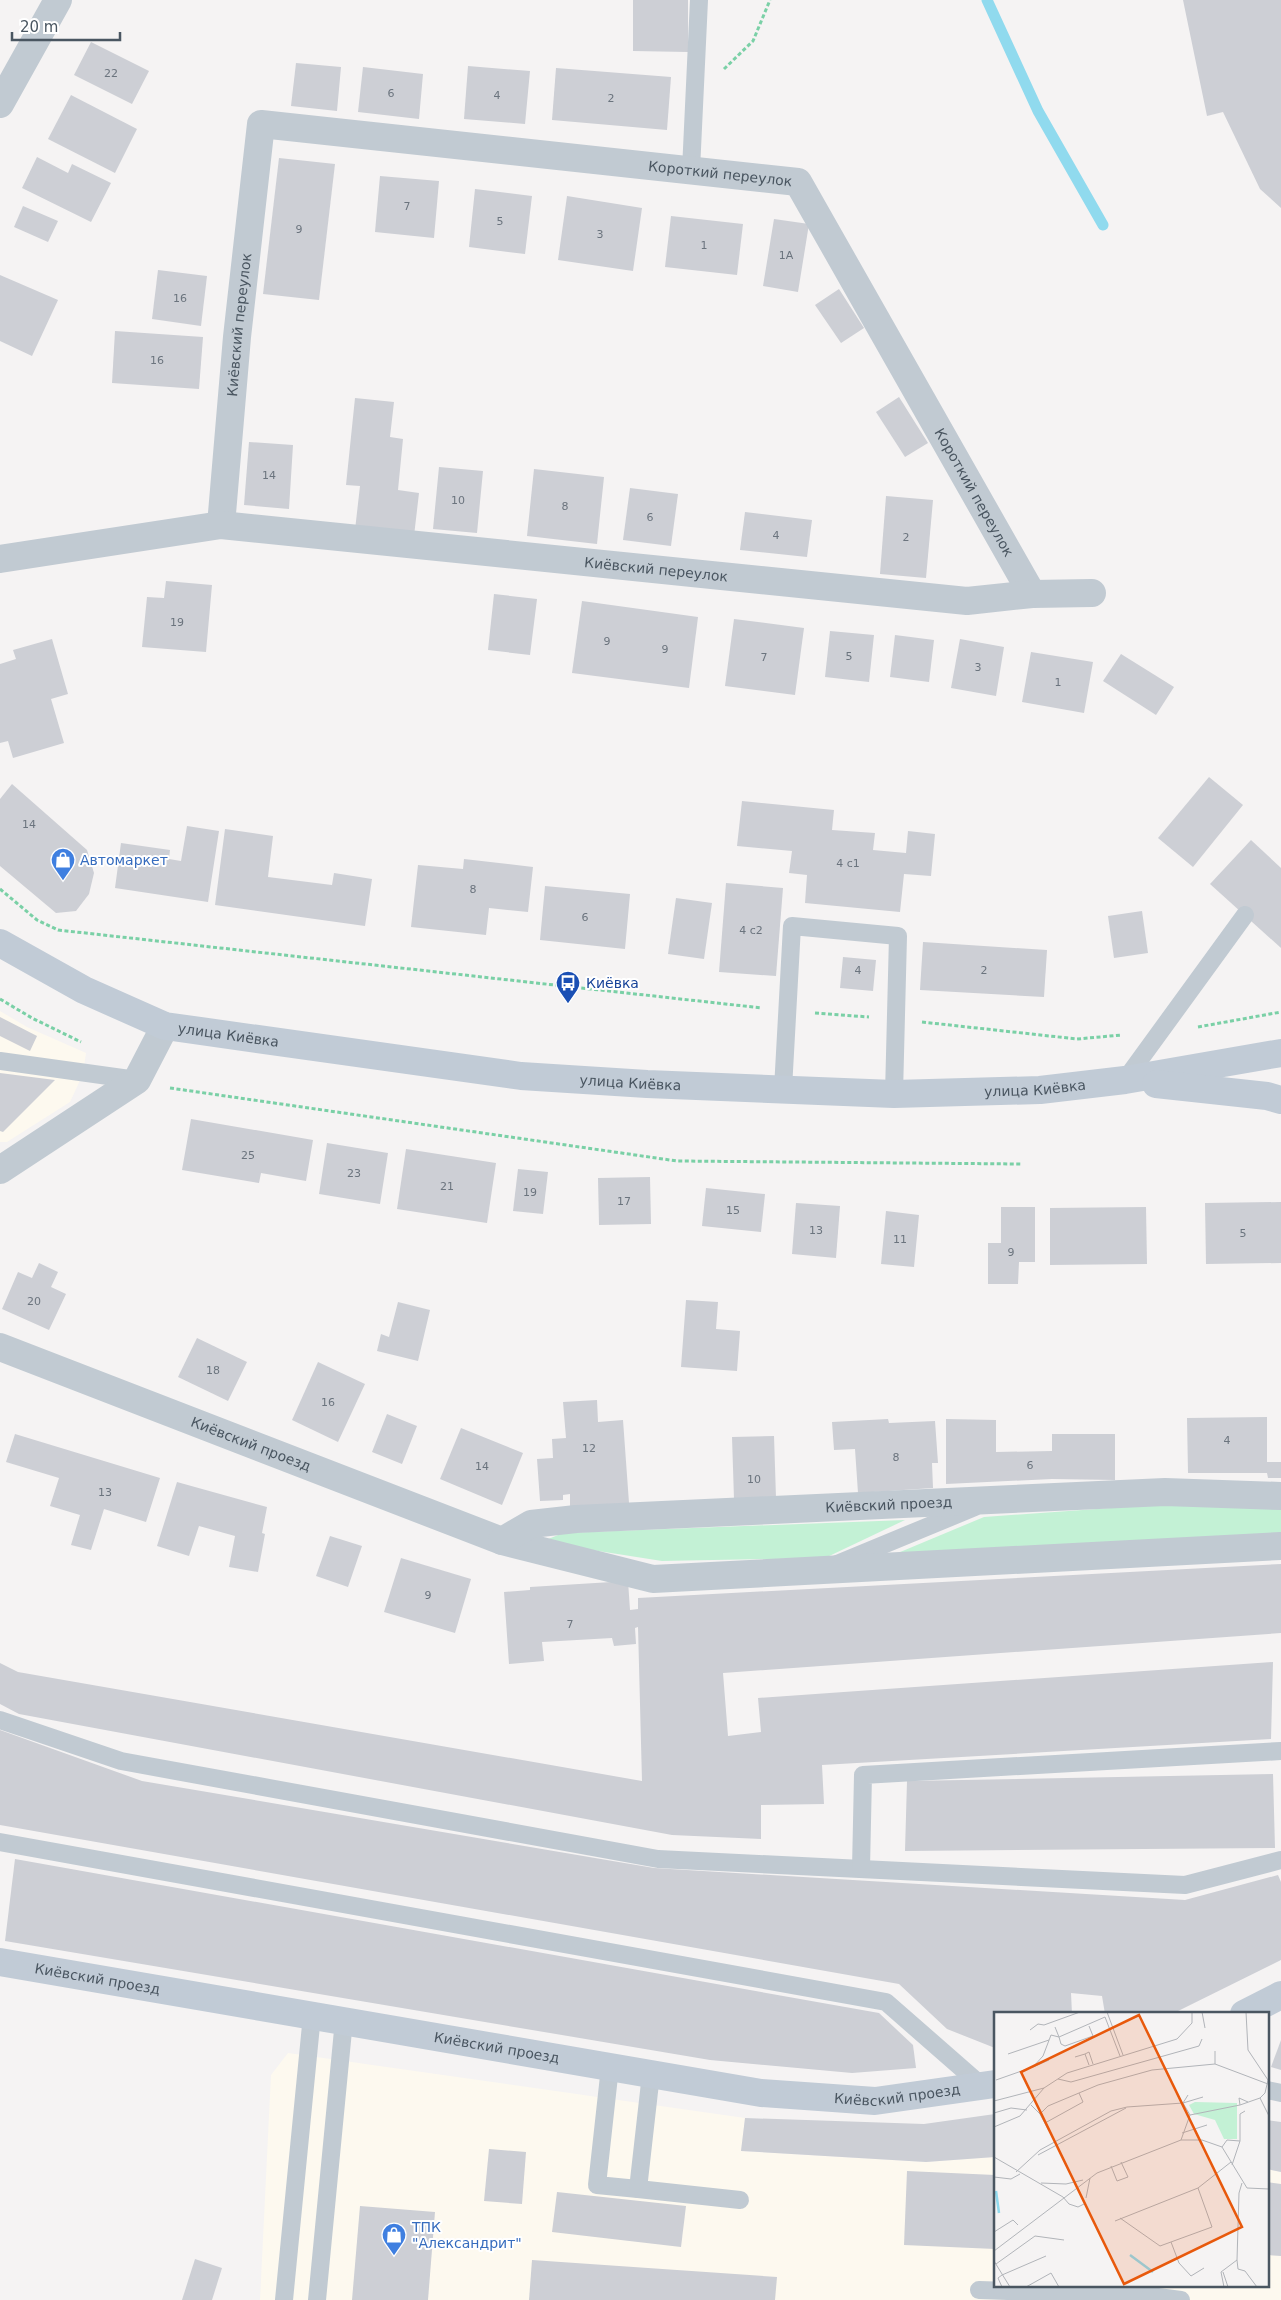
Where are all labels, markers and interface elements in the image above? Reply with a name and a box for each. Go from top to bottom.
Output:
scale bar [12,10,120,42]
text: 20 m [20,18,58,36]
house number: 22 [104,67,118,80]
house number: 6 [388,87,395,100]
house number: 4 [494,89,501,102]
house number: 2 [608,92,615,105]
street label: Короткий переулок [647,158,793,189]
house number: 7 [404,200,411,213]
house number: 5 [497,215,504,228]
house number: 9 [296,223,303,236]
house number: 3 [597,228,604,241]
house number: 1 [701,239,708,252]
house number: 1А [779,249,794,262]
street label: Киёвский переулок [224,252,254,397]
house number: 16 [173,292,187,305]
house number: 16 [150,354,164,367]
street label: Короткий переулок [932,425,1017,559]
house number: 14 [262,469,276,482]
house number: 10 [451,494,465,507]
house number: 8 [562,500,569,513]
house number: 6 [647,511,654,524]
house number: 4 [773,529,780,542]
house number: 2 [903,531,910,544]
street label: Киёвский переулок [584,554,729,585]
house number: 19 [170,616,184,629]
house number: 9 [604,635,611,648]
house number: 9 [662,643,669,656]
house number: 5 [846,650,853,663]
house number: 7 [761,651,768,664]
house number: 3 [975,661,982,674]
house number: 1 [1055,676,1062,689]
house number: 14 [22,818,36,831]
shop icon: Автомаркет [50,847,76,881]
place label: Автомаркет [80,852,168,868]
house number: 4 с1 [836,857,860,870]
house number: 8 [470,883,477,896]
house number: 6 [582,911,589,924]
house number: 4 с2 [739,924,763,937]
house number: 4 [855,964,862,977]
house number: 2 [981,964,988,977]
bus stop icon: Киёвка [555,970,581,1004]
place label: Киёвка [586,975,639,991]
street label: улица Киёвка [177,1020,280,1050]
street label: улица Киёвка [579,1072,682,1093]
street label: улица Киёвка [984,1077,1087,1100]
house number: 25 [241,1149,255,1162]
house number: 23 [347,1167,361,1180]
house number: 21 [440,1180,454,1193]
house number: 19 [523,1186,537,1199]
house number: 17 [617,1195,631,1208]
house number: 15 [726,1204,740,1217]
house number: 13 [809,1224,823,1237]
house number: 5 [1240,1227,1247,1240]
house number: 11 [893,1233,907,1246]
house number: 9 [1008,1246,1015,1259]
house number: 20 [27,1295,41,1308]
house number: 18 [206,1364,220,1377]
house number: 16 [321,1396,335,1409]
street label: Киёвский проезд [189,1414,313,1474]
house number: 4 [1224,1434,1231,1447]
house number: 12 [582,1442,596,1455]
house number: 8 [893,1451,900,1464]
house number: 6 [1027,1459,1034,1472]
house number: 14 [475,1460,489,1473]
house number: 10 [747,1473,761,1486]
house number: 13 [98,1486,112,1499]
street label: Киёвский проезд [825,1494,953,1516]
house number: 9 [425,1589,432,1602]
house number: 7 [567,1618,574,1631]
street label: Киёвский проезд [34,1960,162,1997]
inset map [994,2012,1268,2288]
street label: Киёвский проезд [433,2029,561,2066]
street label: Киёвский проезд [833,2081,961,2109]
place label: ТПК "Александрит" [411,2219,522,2251]
shop icon: ТПК "Александрит" [381,2222,407,2256]

